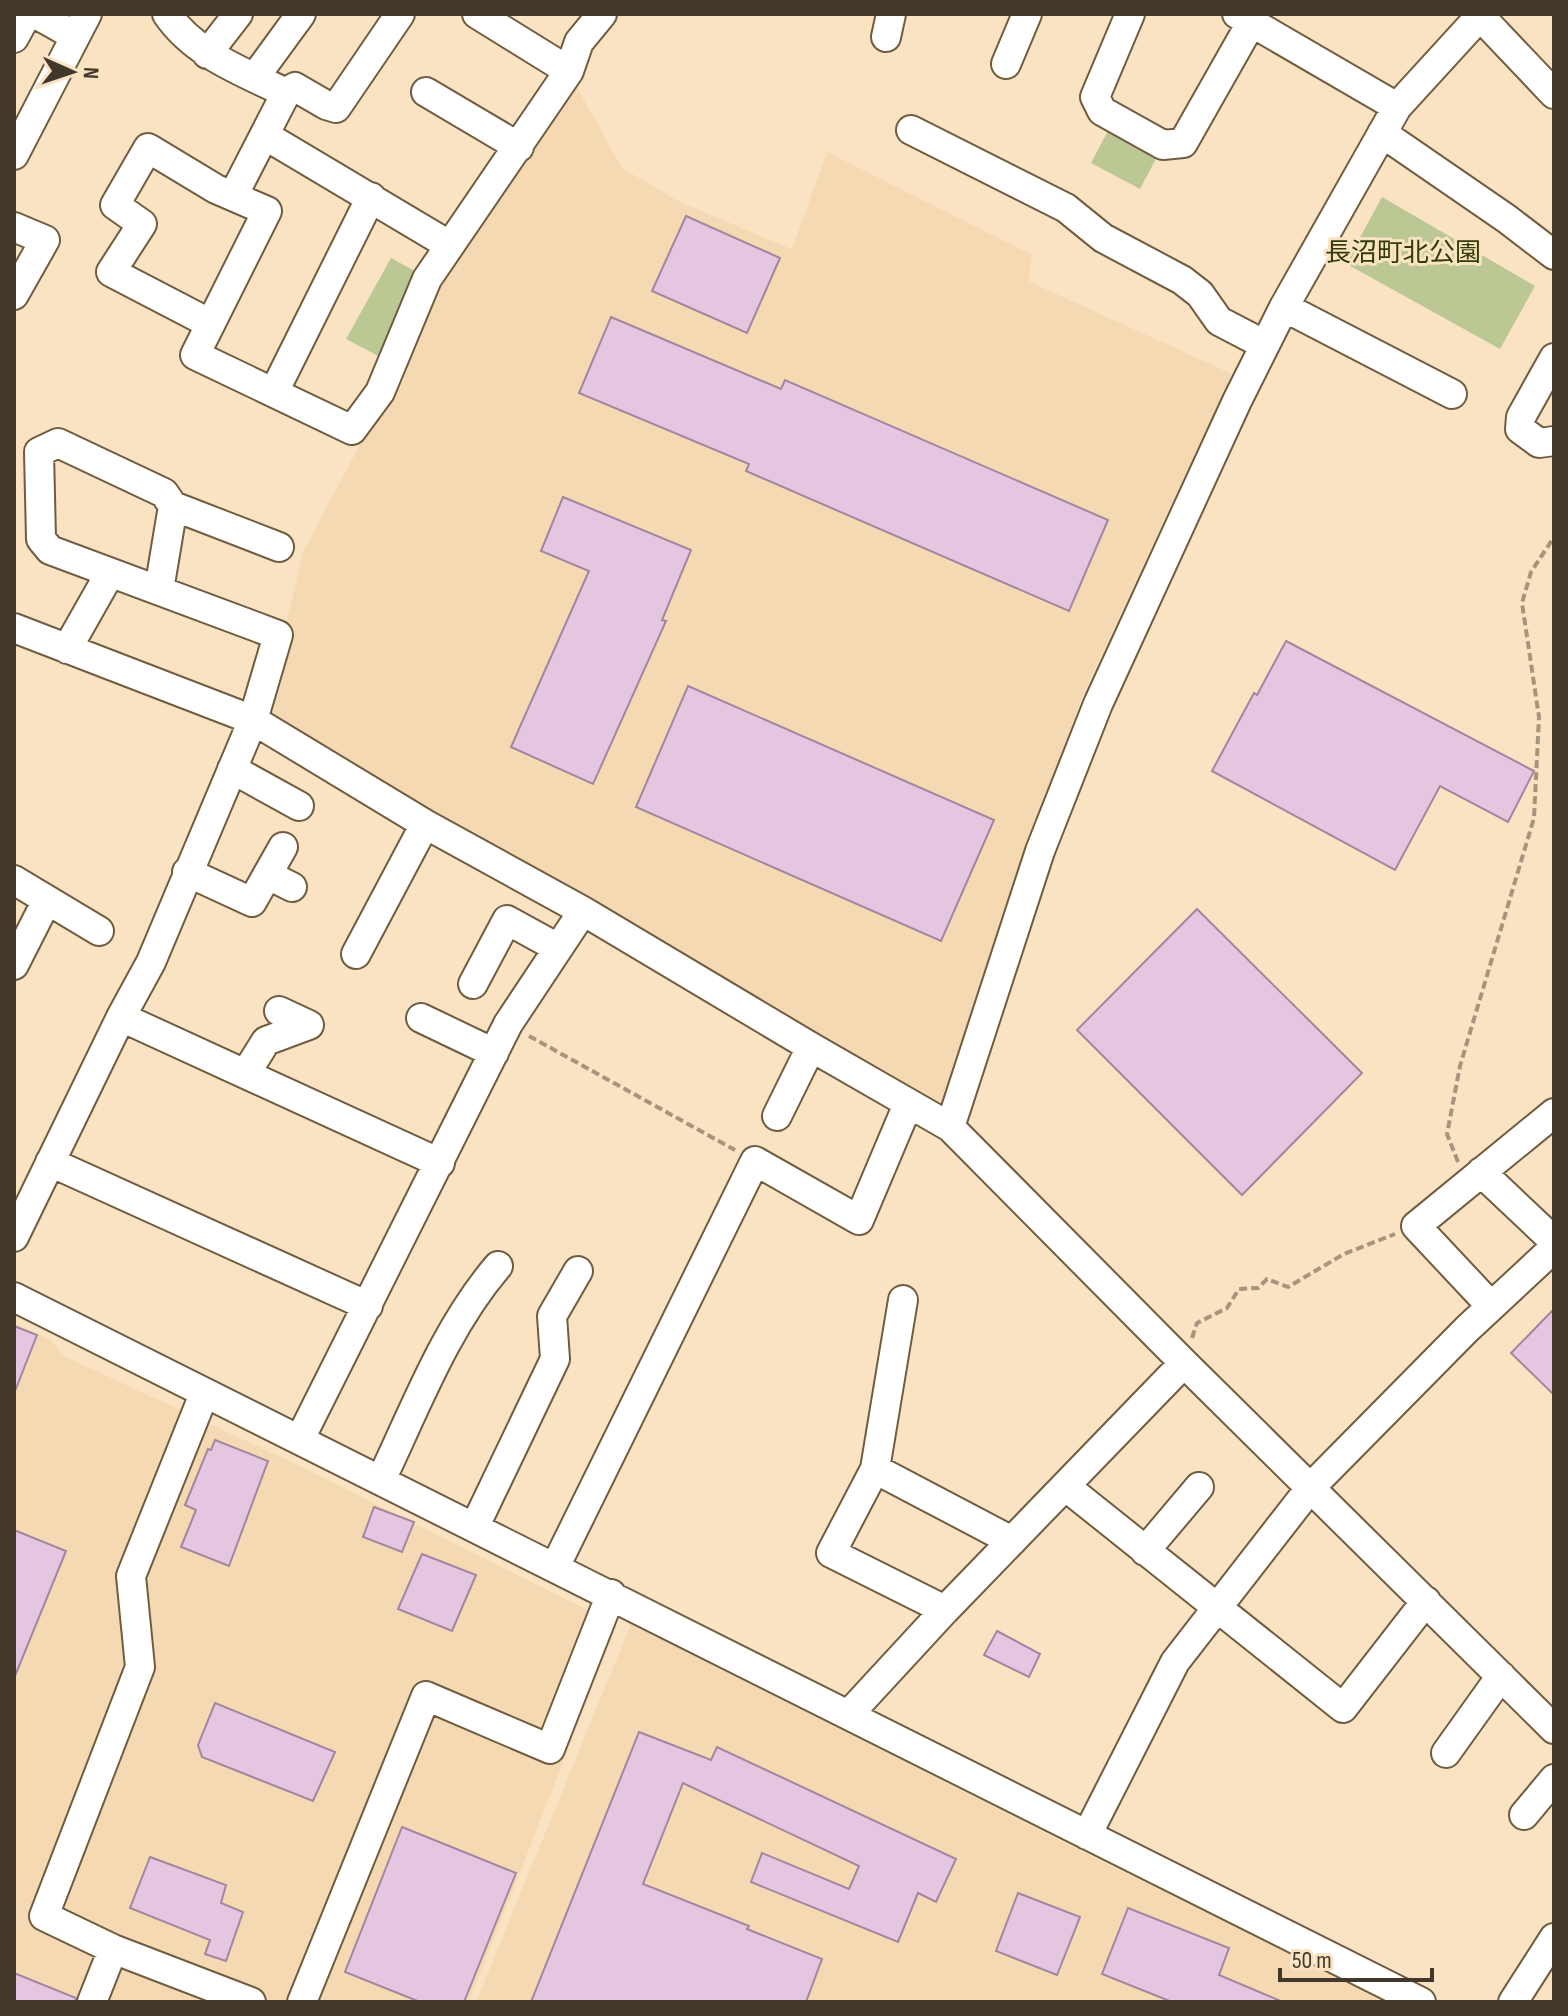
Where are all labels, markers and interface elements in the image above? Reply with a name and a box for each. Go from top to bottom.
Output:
north arrow [32,32,112,112]
text: N [77,66,104,80]
park label: 長沼町北公園 [1325,238,1481,269]
scale bar [1280,1932,1432,1982]
text: 50 m [1292,1946,1332,1975]

